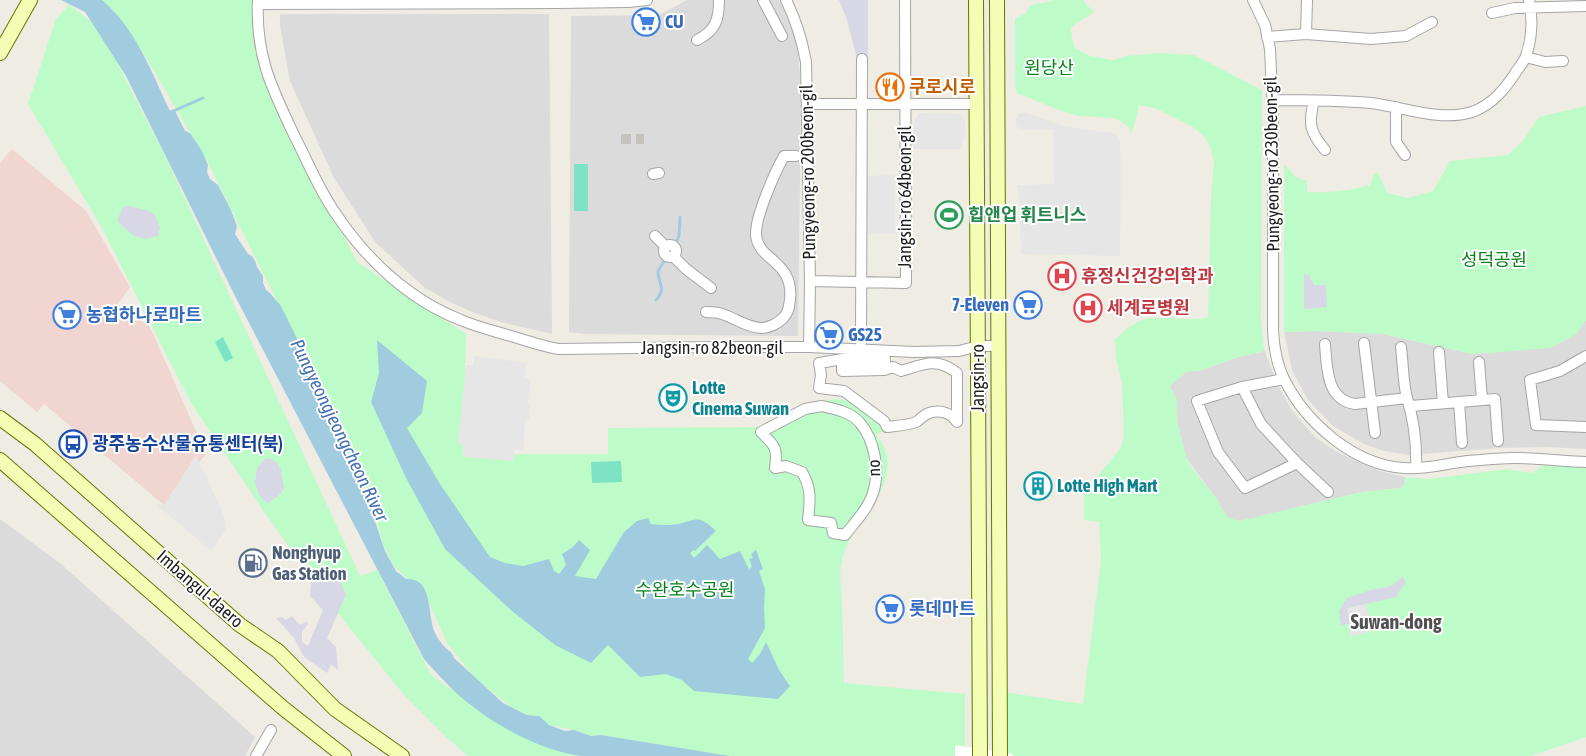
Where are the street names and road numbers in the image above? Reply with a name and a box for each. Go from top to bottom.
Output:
street label: Pungyeong-ro 230beon-gil [1259,76,1284,252]
street label: Pungyeong-ro 200beon-gil [795,84,820,260]
street label: Jangsin-ro 64beon-gil [894,126,915,268]
street label: Jangsin-ro 82beon-gil [641,337,783,358]
street label: Jangsin-ro [967,344,988,412]
street label: no [863,459,884,477]
street label: Imbangul-daero [153,545,248,632]

